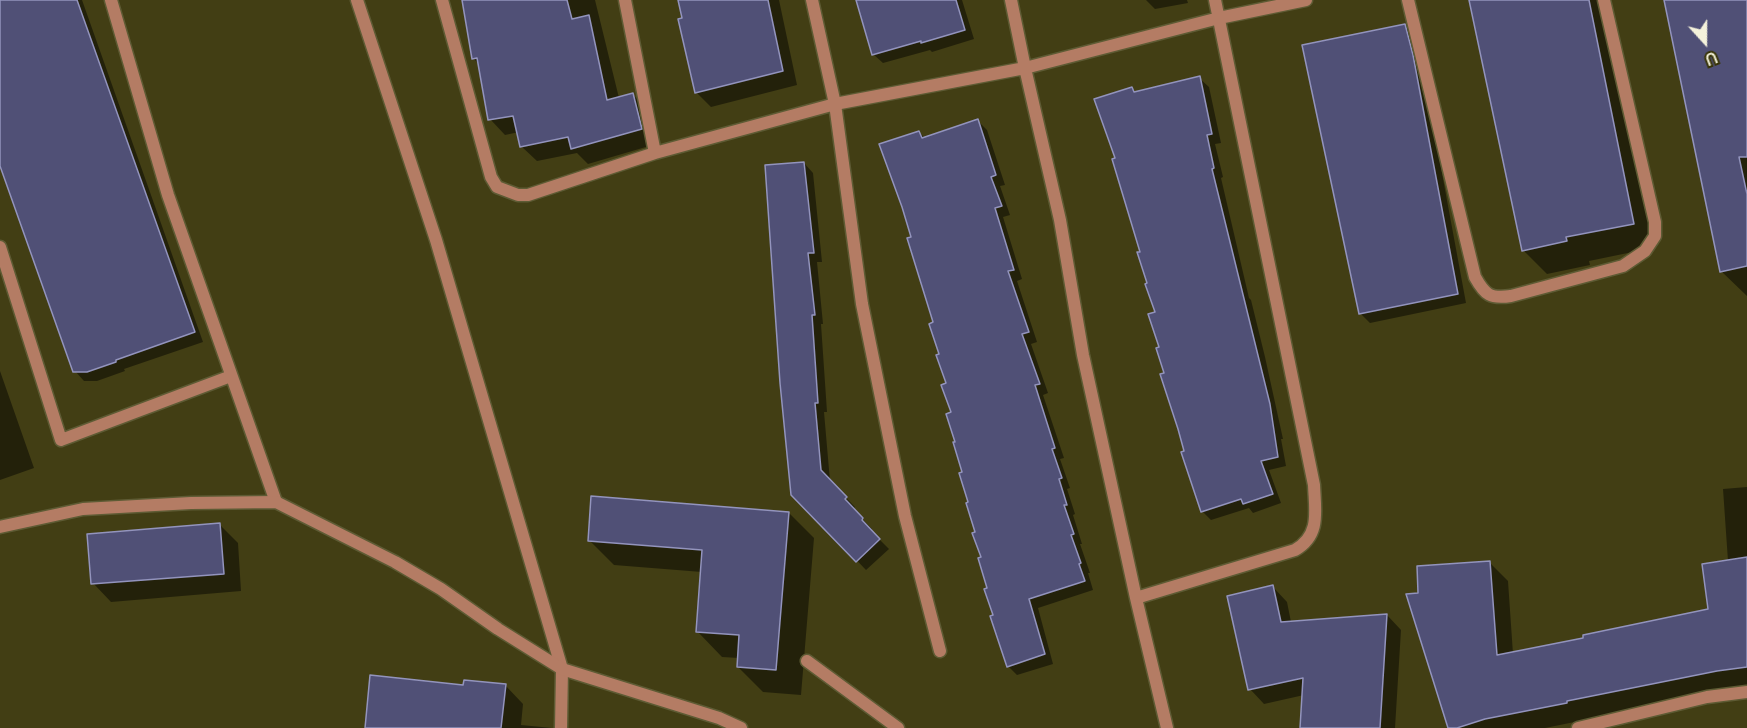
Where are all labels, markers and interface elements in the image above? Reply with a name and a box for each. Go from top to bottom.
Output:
north arrow [1675,12,1735,72]
text: U [1702,46,1721,71]

